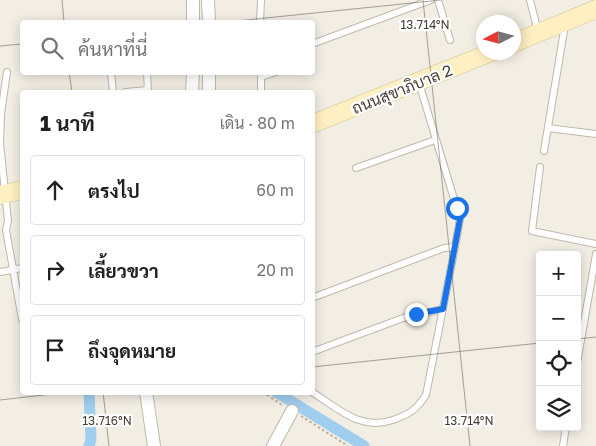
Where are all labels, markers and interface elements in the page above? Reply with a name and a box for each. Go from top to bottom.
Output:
north arrow [476,15,521,60]
text: 13.714°N [400,17,450,32]
search box [20,20,315,75]
icon: search [38,34,66,62]
text: ค้นหาที่นี่ [78,37,147,60]
street label: ถนนสุขาภิบาล 2 [349,60,456,120]
text: 1 นาที [40,110,95,136]
text: เดิน · 80 m [220,113,295,133]
icon: ahead [41,176,69,204]
text: ตรงไป [88,179,140,202]
text: 60 m [256,180,294,200]
route start [446,197,469,220]
map controls [536,251,581,431]
button: + [536,251,581,296]
icon: right [41,256,69,284]
text: เลี้ยวขวา [88,259,159,282]
text: 20 m [257,260,294,280]
button: − [536,296,581,341]
route end [405,303,428,326]
icon: arrive [41,336,69,364]
text: ถึงจุดหมาย [88,339,176,362]
button: locate [536,341,581,386]
button: layers [536,386,581,431]
text: 13.716°N [82,413,132,428]
text: 13.714°N [444,413,494,428]

